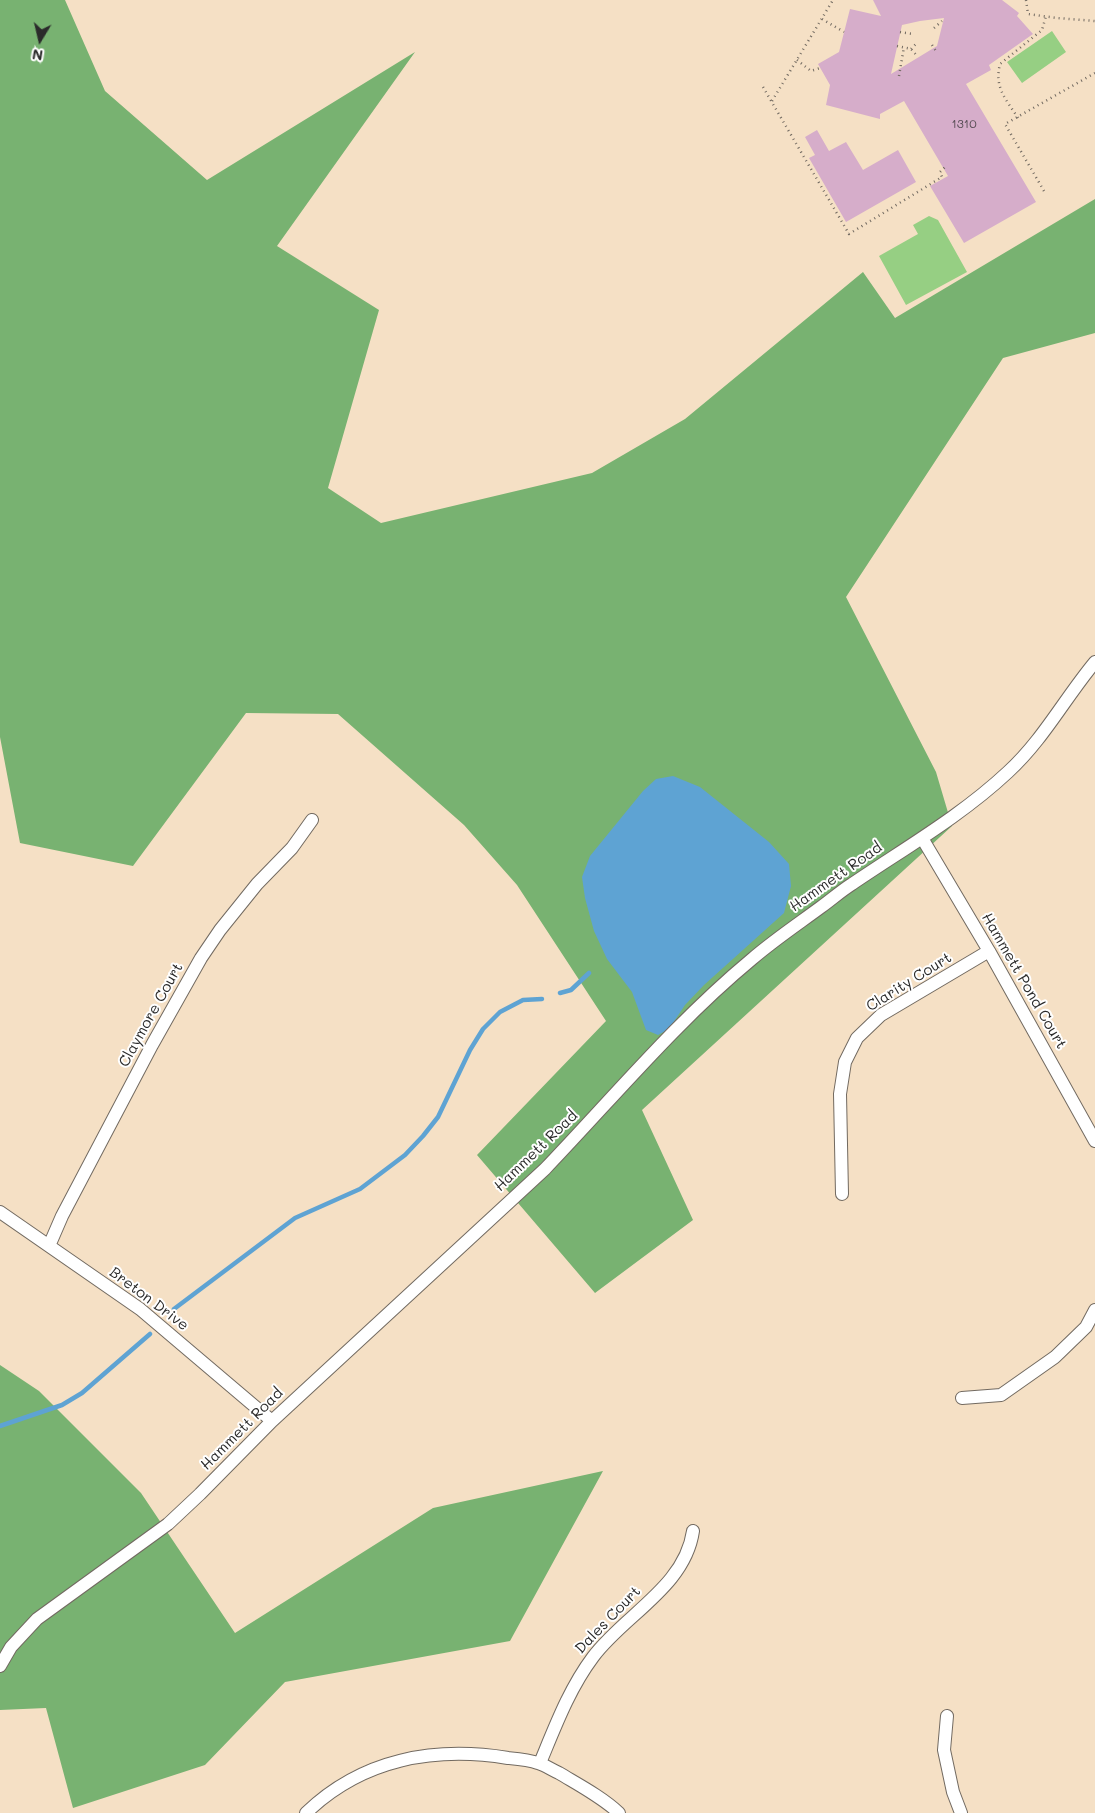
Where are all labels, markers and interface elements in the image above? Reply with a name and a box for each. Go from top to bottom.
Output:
north arrow [15,15,65,65]
text: N [31,45,44,66]
house number: 1310 [951,117,977,131]
street label: Hammett Road [786,838,886,916]
street label: Hammett Pond Court [978,910,1070,1052]
street label: Clarity Court [863,949,955,1015]
street label: Claymore Court [115,960,187,1070]
street label: Hammett Road [491,1107,581,1195]
street label: Breton Drive [106,1263,192,1335]
street label: Hammett Road [197,1384,287,1474]
street label: Dales Court [571,1583,645,1657]

